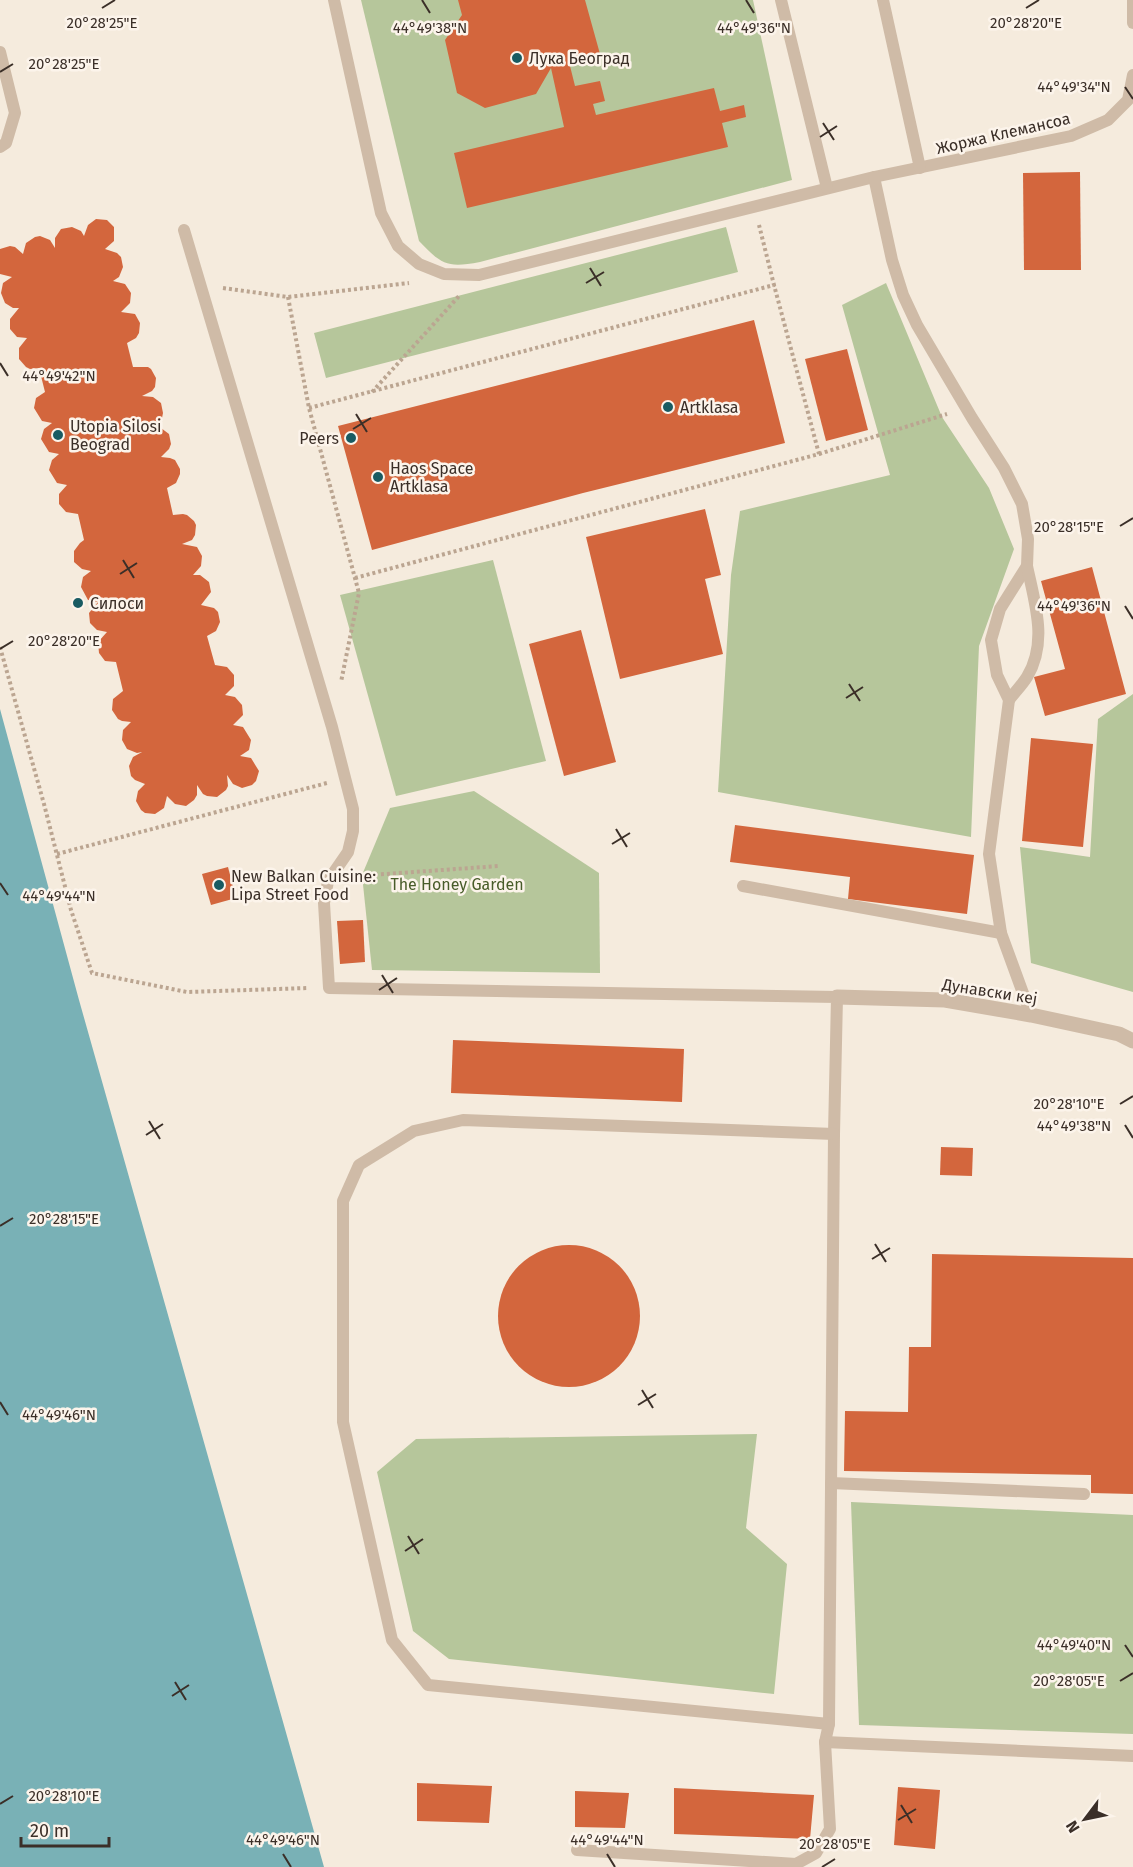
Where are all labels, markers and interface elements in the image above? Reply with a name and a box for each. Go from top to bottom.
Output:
text: 20°28'25"E [67,14,137,32]
text: 20°28'20"E [990,14,1062,32]
text: 44°49'38"N [393,19,467,37]
text: 44°49'36"N [717,19,791,37]
place label: Лука Београд [529,49,630,68]
marker: Лука Београд [510,51,524,65]
text: 20°28'25"E [29,55,99,73]
text: 44°49'34"N [1037,78,1111,96]
street label: Жоржа Клемансоа [934,109,1072,158]
text: 44°49'42"N [22,367,96,385]
place label: Artklasa [680,398,738,417]
marker: Artklasa [661,400,675,414]
place label: Utopia Silosi Beograd [70,417,162,454]
marker: Utopia Silosi Beograd [51,428,65,442]
place label: Peers [299,429,339,448]
marker: Peers [344,431,358,445]
place label: Haos Space Artklasa [390,459,473,496]
marker: Haos Space Artklasa [371,470,385,484]
text: 20°28'15"E [1034,518,1104,536]
place label: Силоси [90,594,144,613]
marker: Силоси [71,596,85,610]
text: 44°49'36"N [1037,597,1111,615]
text: 20°28'20"E [28,632,100,650]
place label: New Balkan Cuisine: Lipa Street Food [231,867,376,904]
park label: The Honey Garden [390,875,524,894]
marker: New Balkan Cuisine: Lipa Street Food [212,878,226,892]
text: 44°49'44"N [22,887,96,905]
street label: Дунавски кеј [940,974,1039,1008]
text: 20°28'10"E [1033,1095,1105,1113]
text: 44°49'38"N [1037,1117,1111,1135]
text: 20°28'15"E [29,1210,99,1228]
text: 44°49'46"N [22,1406,96,1424]
text: 44°49'40"N [1037,1636,1111,1654]
text: 20°28'05"E [1033,1672,1105,1690]
text: 20°28'10"E [28,1787,100,1805]
north arrow [1055,1789,1115,1849]
scale bar [21,1810,110,1848]
text: N [1062,1817,1084,1836]
text: 20 m [30,1820,69,1842]
text: 44°49'46"N [246,1831,320,1849]
text: 44°49'44"N [570,1831,644,1849]
text: 20°28'05"E [799,1835,871,1853]

